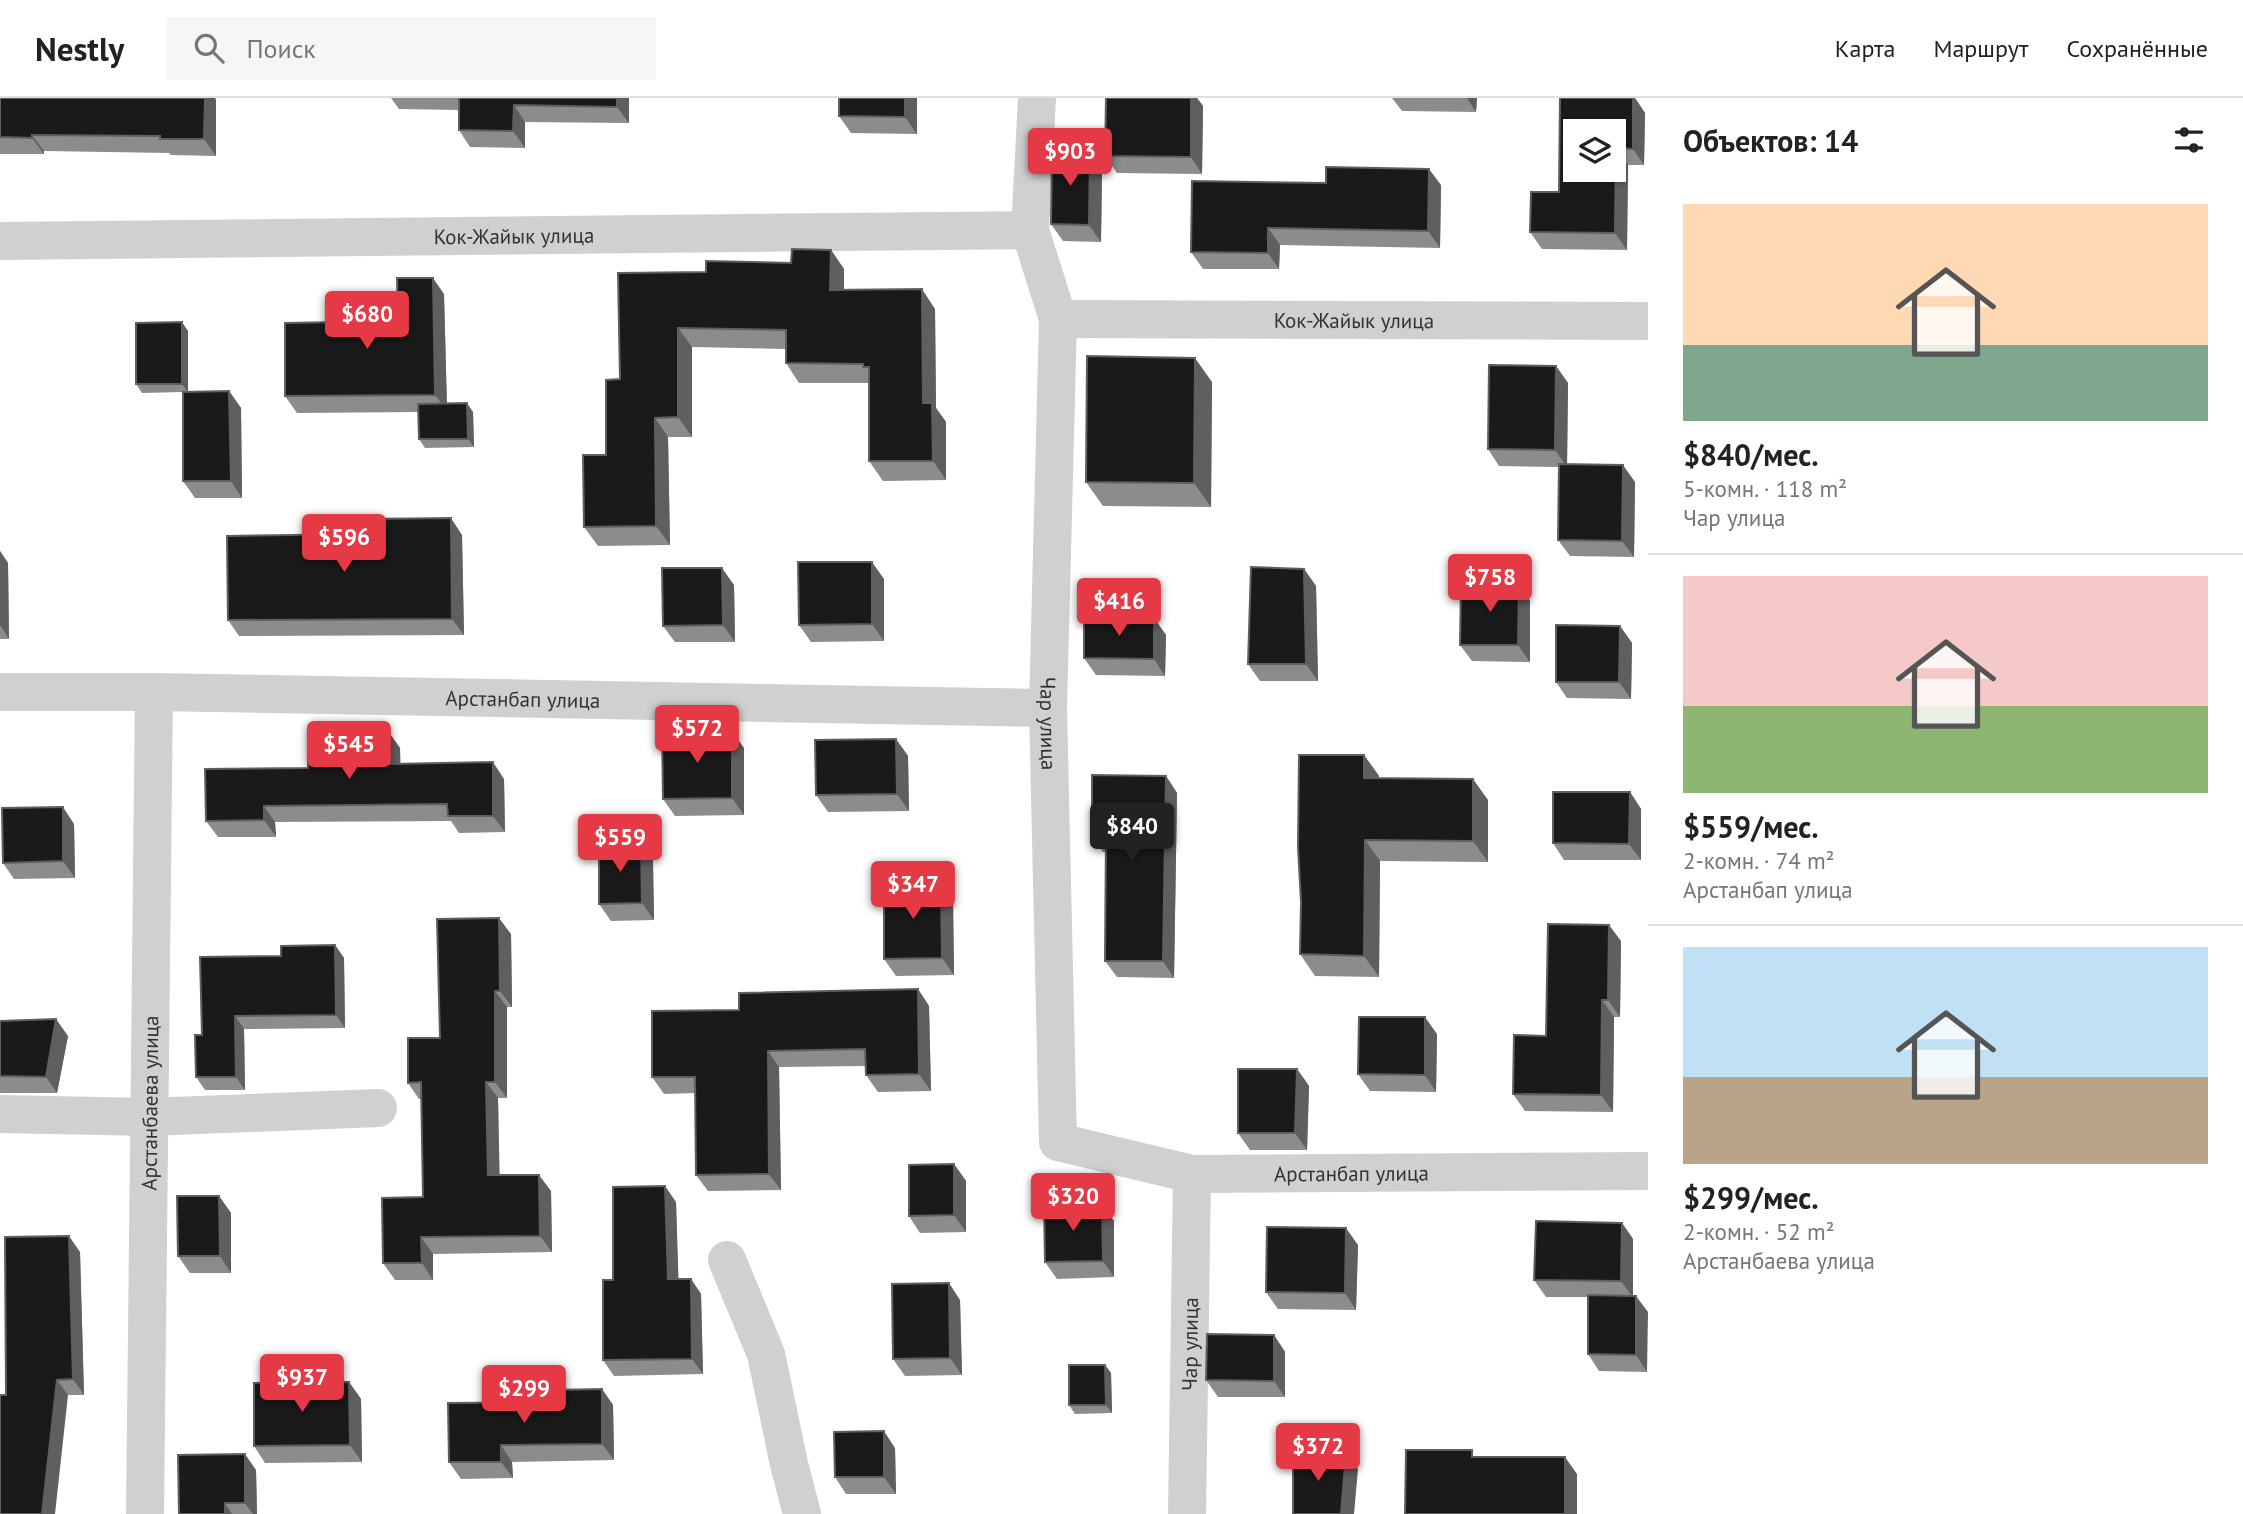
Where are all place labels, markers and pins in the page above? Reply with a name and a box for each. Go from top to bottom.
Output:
pin: $903 [1029,129,1111,188]
pin: $680 [326,292,408,351]
pin: $596 [303,514,385,574]
pin: $758 [1449,554,1531,614]
pin: $416 [1078,578,1160,638]
pin: $572 [656,706,738,765]
pin: $545 [308,722,390,781]
pin: $840 [1091,804,1173,863]
pin: $559 [579,814,661,874]
pin: $347 [872,862,954,921]
pin: $320 [1032,1174,1114,1233]
pin: $937 [261,1354,343,1414]
pin: $299 [483,1366,565,1425]
pin: $372 [1277,1424,1359,1483]

